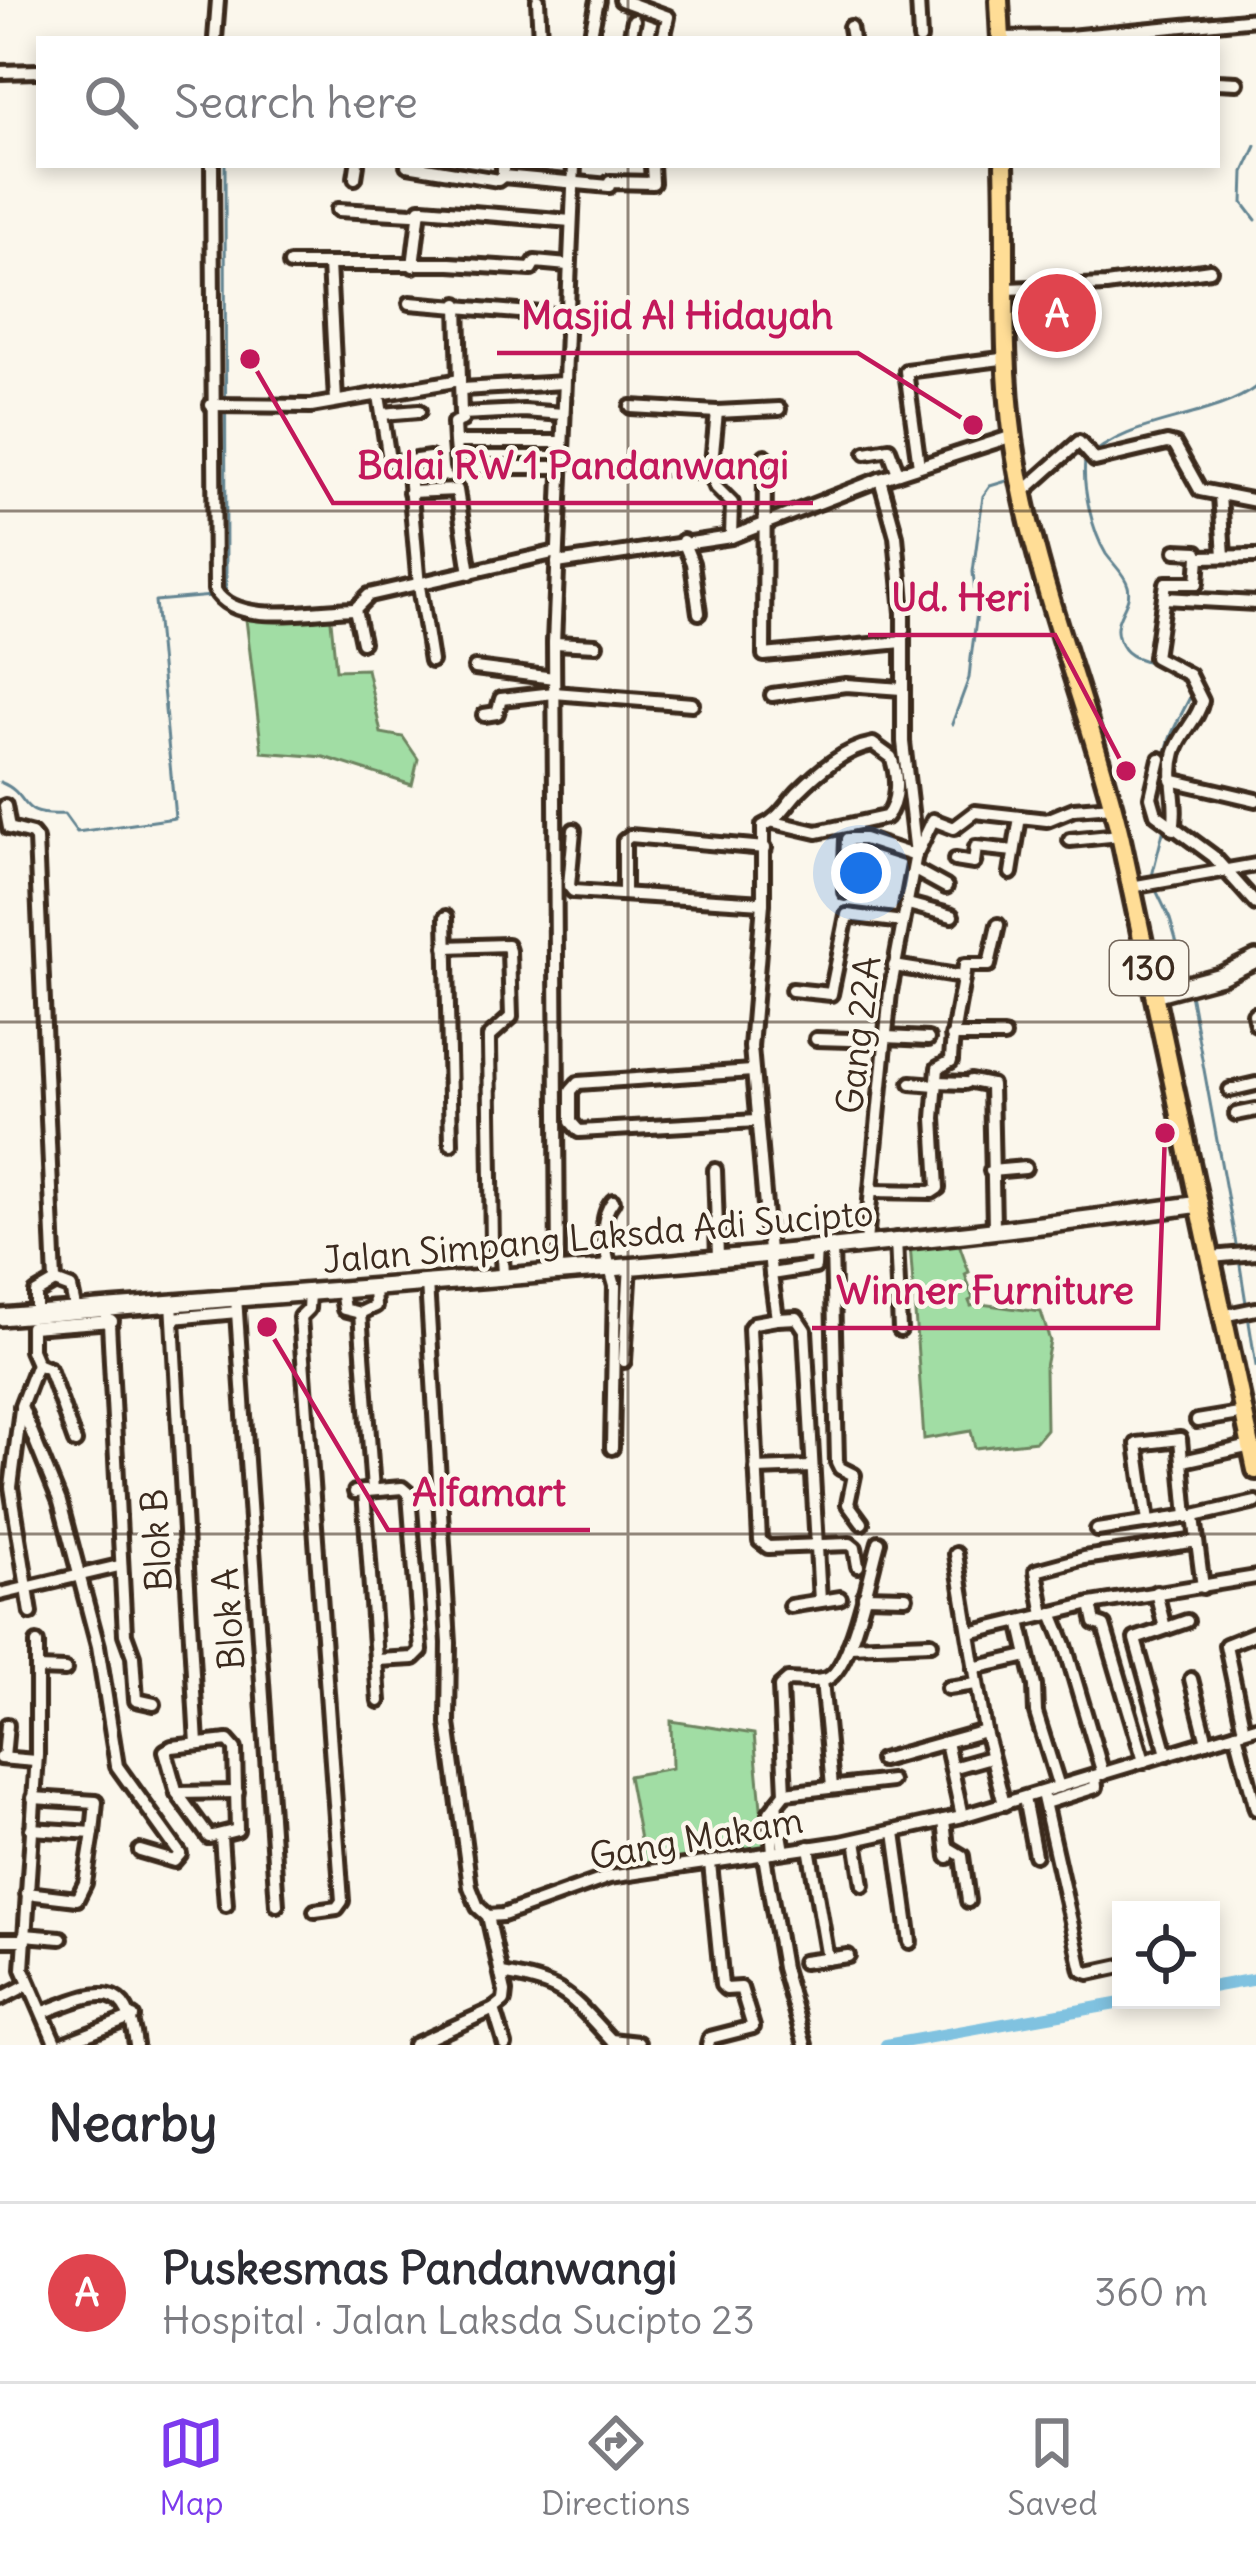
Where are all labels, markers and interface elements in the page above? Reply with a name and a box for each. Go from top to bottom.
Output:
search box [36,36,1220,168]
icon: search [78,69,144,135]
text: Search here [174,74,418,130]
pin: A [1018,268,1096,358]
callout: Masjid Al Hidayah [497,278,858,353]
text: Masjid Al Hidayah [521,291,833,340]
callout: Balai RW 1 Pandanwangi [333,428,813,503]
text: Balai RW 1 Pandanwangi [357,441,789,490]
callout: Ud. Heri [868,560,1055,635]
text: Ud. Heri [891,573,1031,622]
your location [831,843,891,903]
road number: 130 [1110,941,1188,995]
street label: Gang 22A [826,954,890,1117]
street label: Jalan Simpang Laksda Adi Sucipto [321,1190,875,1283]
callout: Winner Furniture [812,1253,1158,1328]
text: Winner Furniture [836,1266,1134,1315]
callout: Alfamart [388,1455,590,1530]
text: Alfamart [412,1468,566,1517]
street label: Blok B [131,1488,182,1592]
street label: Blok A [202,1567,254,1671]
street label: Gang Makam [586,1798,806,1879]
map controls [1112,1901,1220,2009]
button: locate [1112,1901,1220,2009]
text: Nearby [48,2091,217,2155]
text: Puskesmas Pandanwangi [162,2240,677,2296]
text: A [74,2268,100,2317]
text: 360 m [1094,2268,1208,2317]
text: Hospital · Jalan Laksda Sucipto 23 [162,2296,755,2345]
tab: Map [158,2410,224,2524]
tab: Directions [541,2410,690,2524]
tab: Saved [1007,2410,1098,2524]

